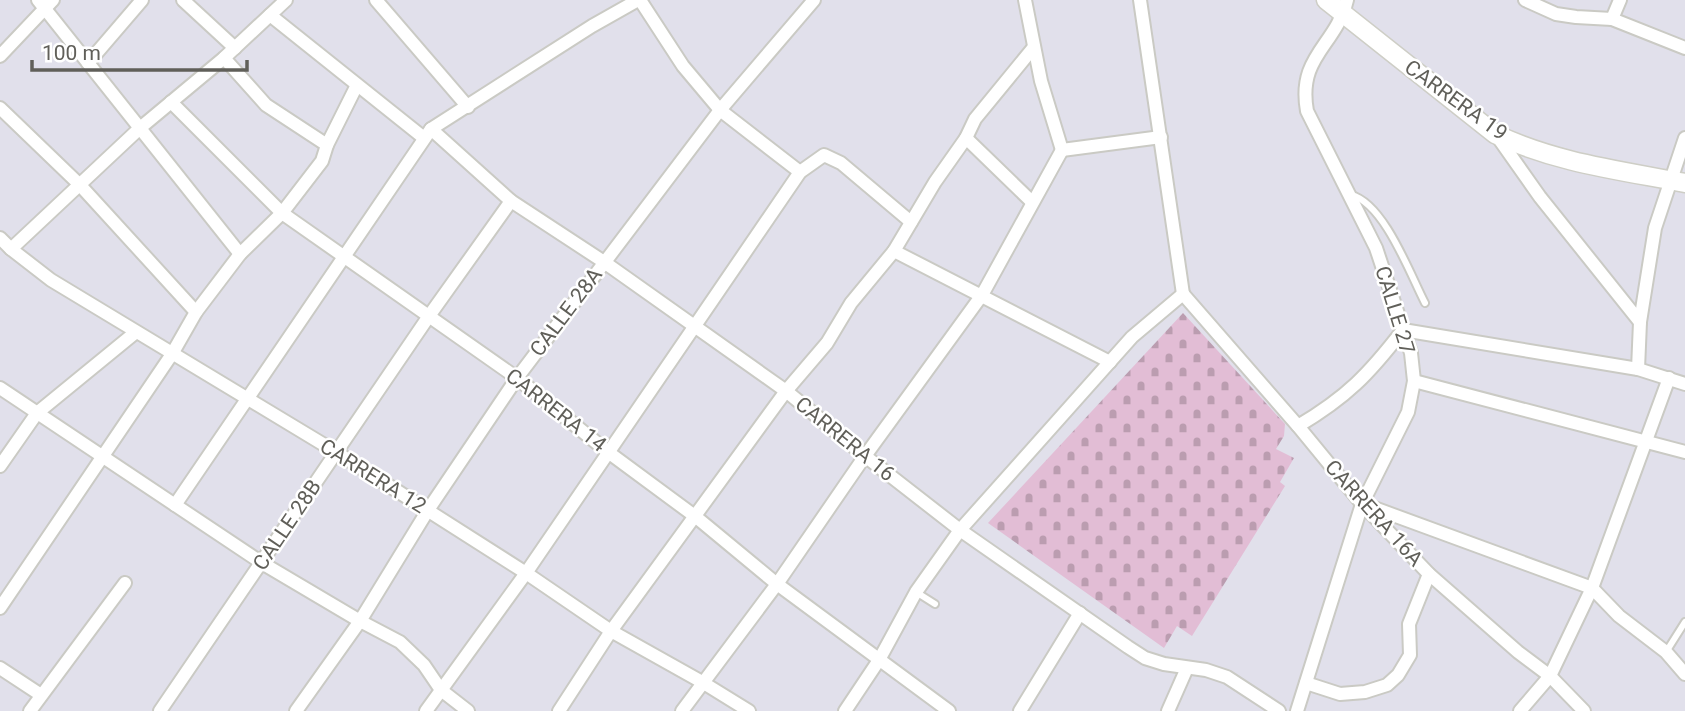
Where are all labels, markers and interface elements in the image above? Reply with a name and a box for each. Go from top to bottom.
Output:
scale bar [32,28,247,72]
text: 100 m [42,41,101,65]
street label: CARRERA 19 [1400,55,1512,145]
street label: CALLE 28A [525,263,607,361]
street label: CALLE 27 [1370,263,1420,357]
street label: CARRERA 14 [501,363,611,457]
street label: CARRERA 16 [791,392,899,486]
street label: CARRERA 12 [315,434,431,518]
street label: CARRERA 16A [1320,455,1428,571]
street label: CALLE 28B [248,475,326,575]

